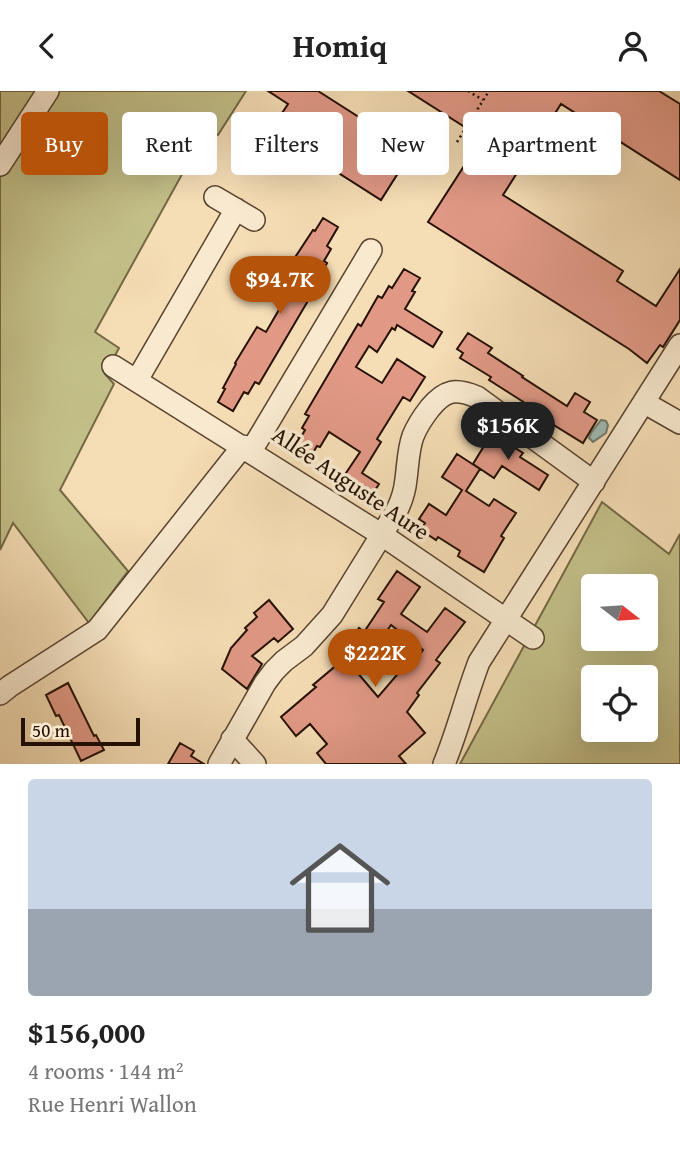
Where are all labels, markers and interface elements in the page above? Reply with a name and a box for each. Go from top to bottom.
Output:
text: Homiq [293,22,387,69]
icon: back [28,27,66,65]
icon: person [614,27,652,65]
chip: Buy [21,112,108,175]
chip: Rent [122,112,217,175]
chip: Filters [231,112,343,175]
chip: New [357,112,449,175]
chip: Apartment [463,112,621,175]
pin: $94.7K [223,257,337,316]
text: $94.7K [246,262,314,295]
pin: $156K [459,403,557,462]
text: $156K [477,408,539,441]
street label: Allée Auguste Aure [266,418,436,547]
north arrow [581,574,658,651]
map controls [581,574,658,742]
pin: $222K [326,629,424,689]
text: $222K [344,635,406,668]
button: locate [581,665,658,742]
scale bar [21,715,140,747]
text: 50 m [32,716,70,744]
icon: home [277,825,403,951]
text: $156,000 [28,1010,145,1054]
text: 4 rooms · 144 m² [28,1054,183,1087]
text: Rue Henri Wallon [28,1087,197,1120]

